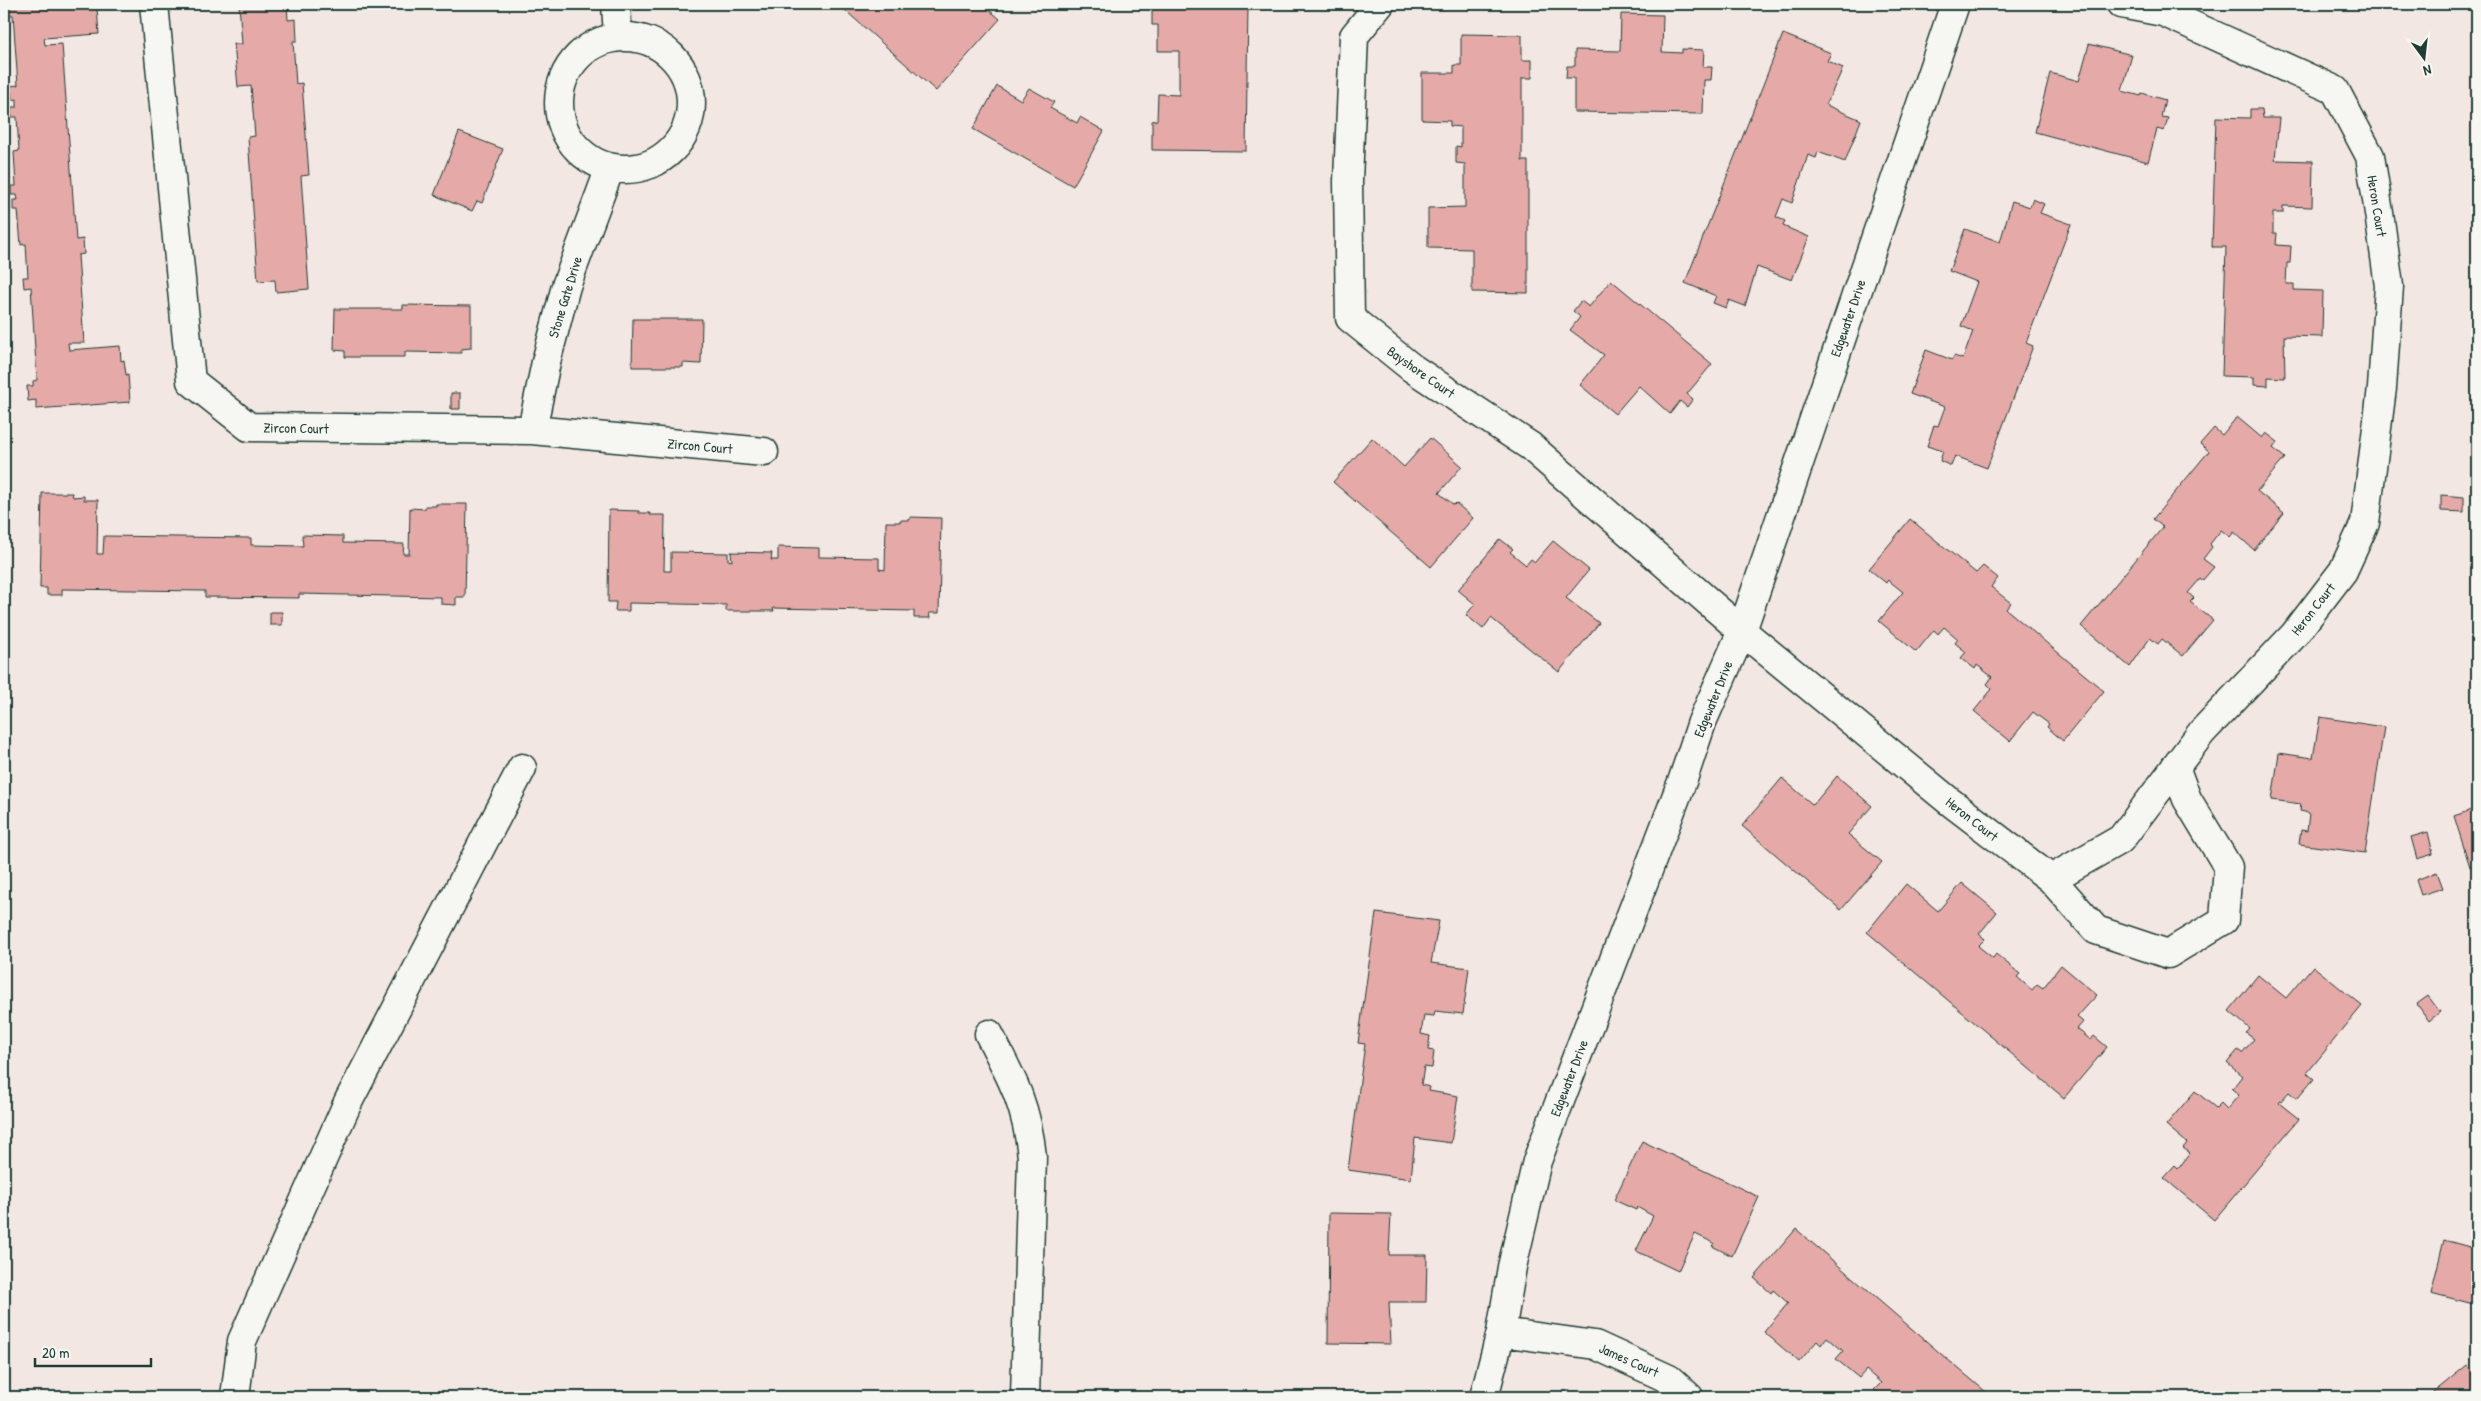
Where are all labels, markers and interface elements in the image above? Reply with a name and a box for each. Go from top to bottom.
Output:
north arrow [2398,32,2448,82]
text: N [2421,61,2434,81]
street label: Heron Court [2363,174,2392,238]
street label: Stone Gate Drive [543,253,586,340]
street label: Edgewater Drive [1825,276,1871,359]
street label: Bayshore Court [1383,341,1459,403]
street label: Zircon Court [263,417,329,438]
street label: Zircon Court [667,433,734,458]
street label: Heron Court [2286,578,2339,639]
street label: Edgewater Drive [1689,657,1738,740]
street label: Heron Court [1942,792,2003,845]
street label: Edgewater Drive [1545,1036,1593,1119]
scale bar [35,1336,151,1368]
street label: James Court [1596,1338,1662,1381]
text: 20 m [42,1342,69,1363]

